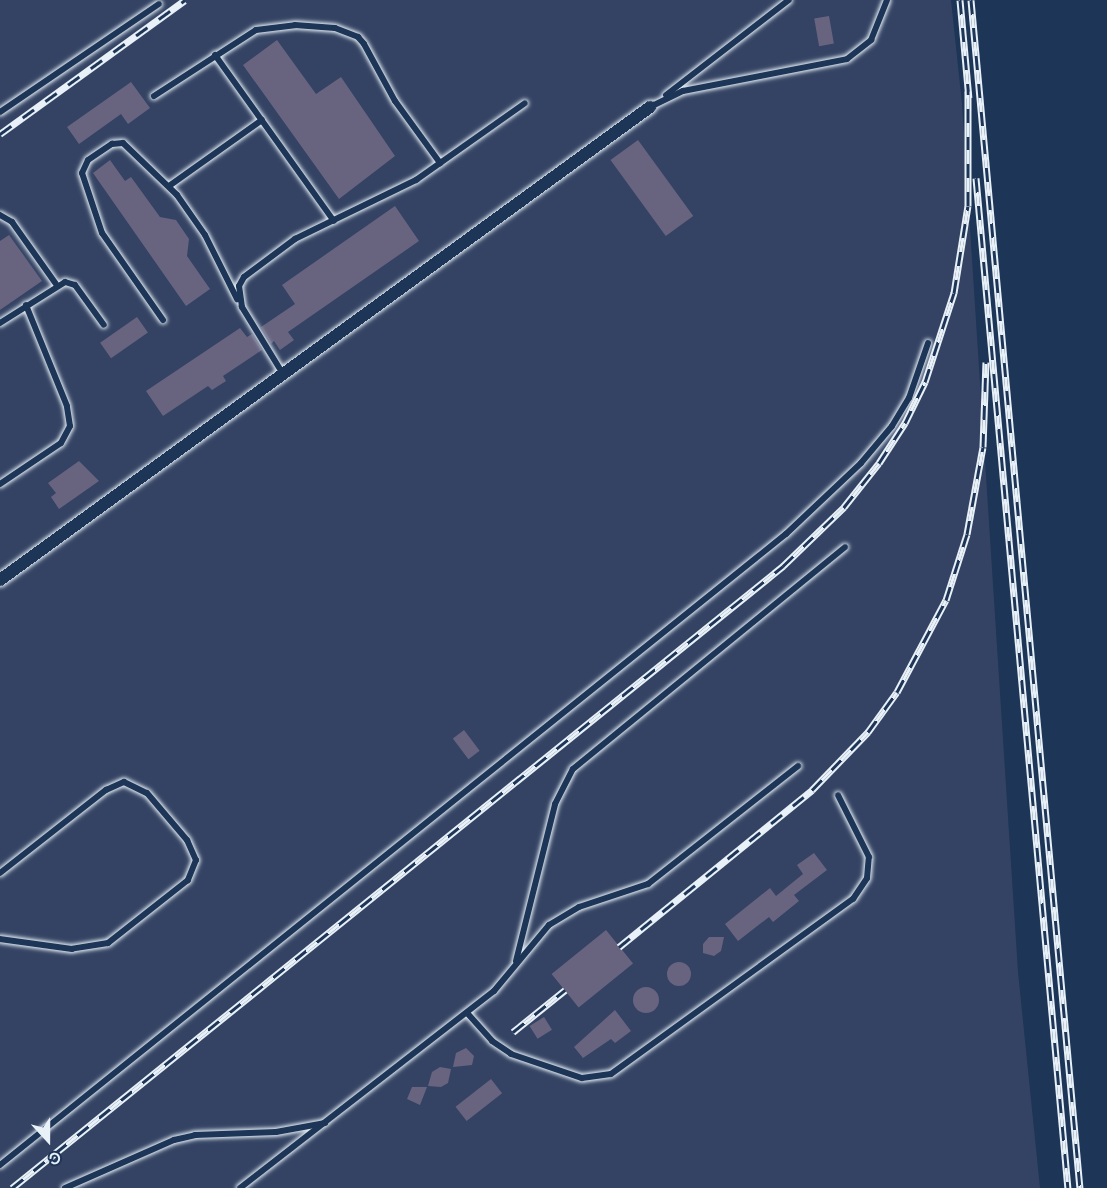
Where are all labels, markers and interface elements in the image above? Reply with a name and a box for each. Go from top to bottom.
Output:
north arrow [18,1110,78,1170]
text: С [46,1146,63,1168]

